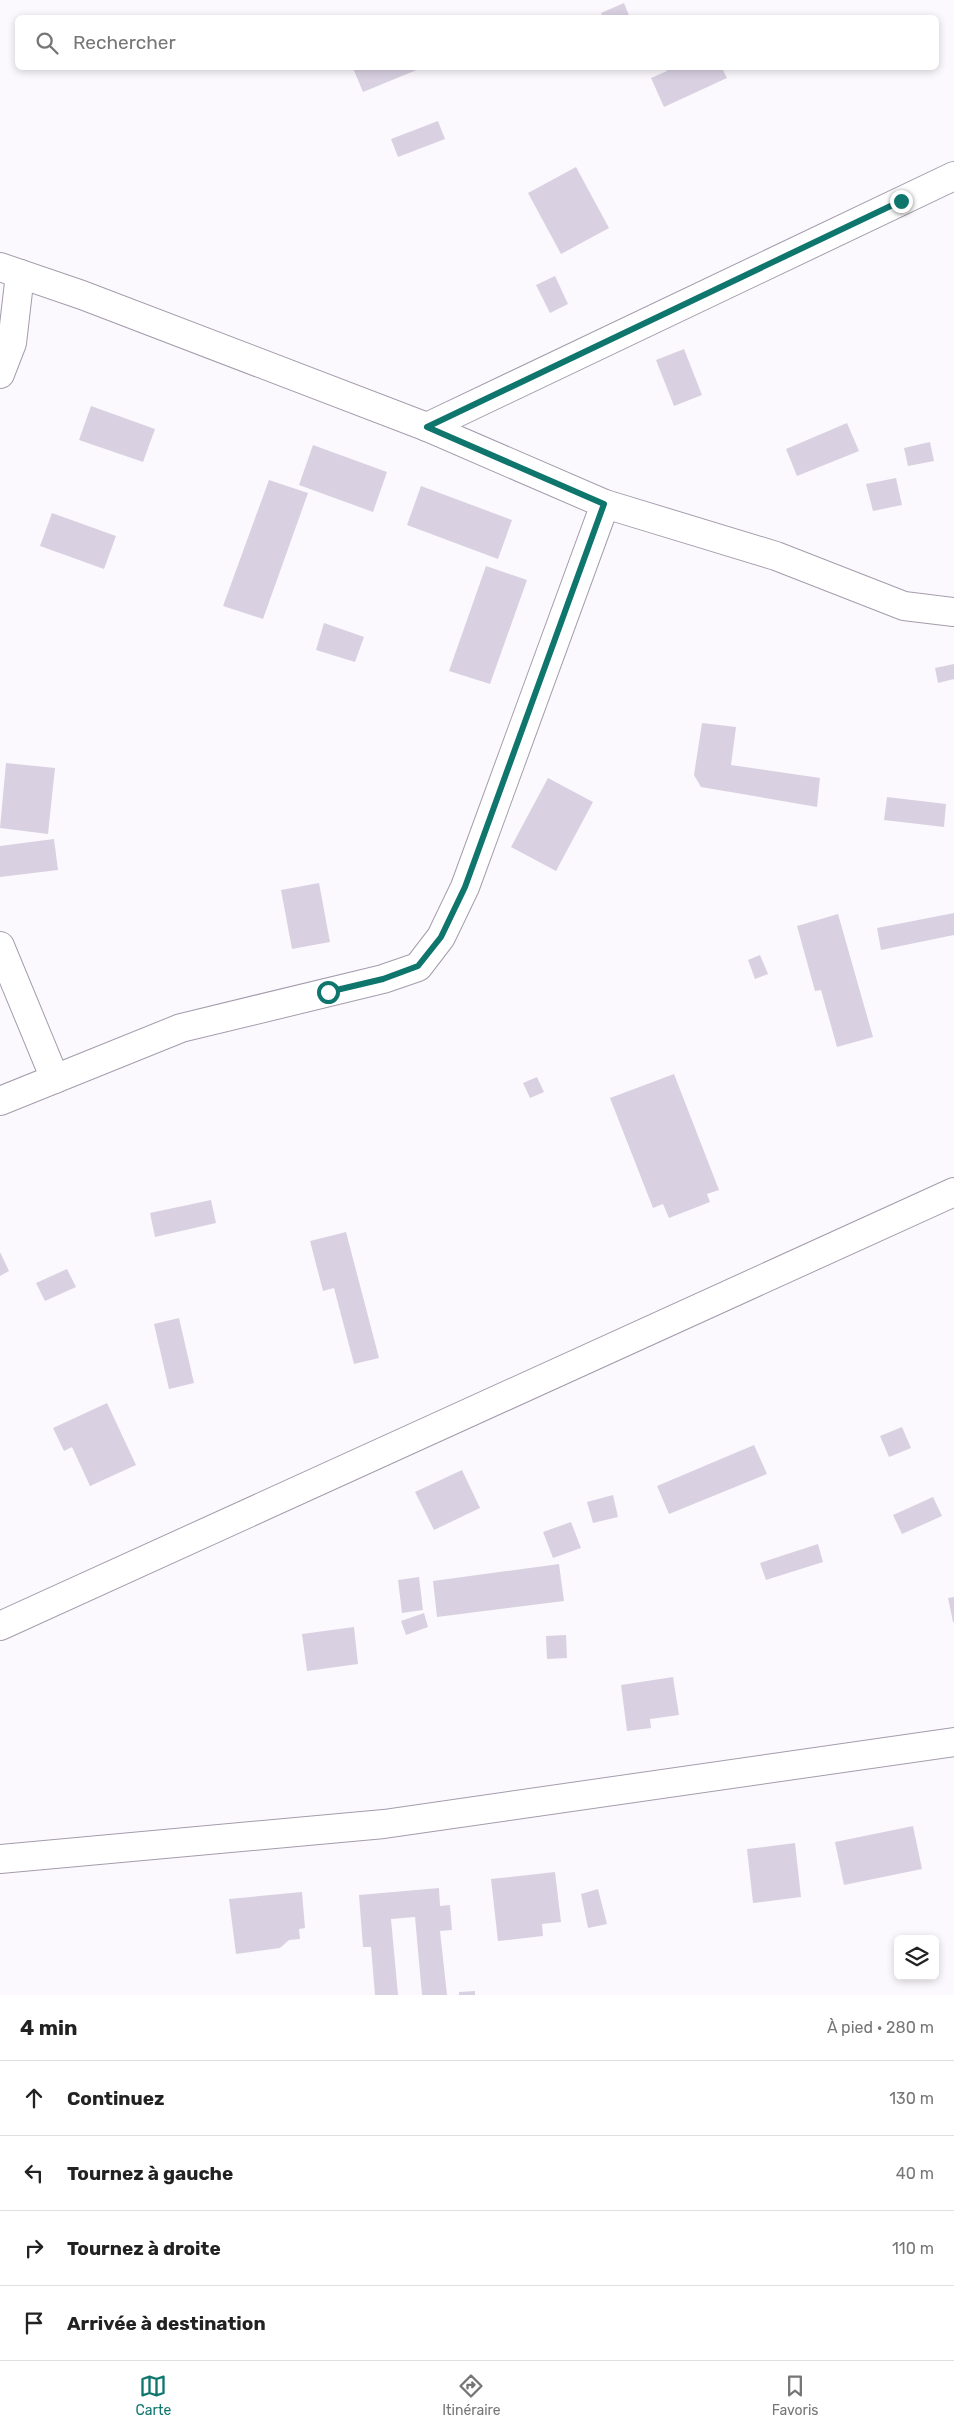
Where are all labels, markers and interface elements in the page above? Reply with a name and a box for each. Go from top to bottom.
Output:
search box [15,15,939,70]
icon: search [33,29,61,57]
text: Rechercher [73,31,176,54]
route end [890,190,913,213]
route start [317,981,340,1004]
map controls [894,1935,939,1980]
button: layers [894,1935,939,1980]
text: 4 min [20,2015,78,2040]
text: À pied · 280 m [827,2018,934,2037]
icon: ahead [20,2084,48,2112]
text: Continuez [67,2087,165,2110]
text: 130 m [889,2089,934,2108]
icon: left [20,2159,48,2187]
text: Tournez à gauche [67,2162,233,2185]
text: 40 m [896,2164,934,2183]
icon: right [20,2234,48,2262]
text: Tournez à droite [67,2237,221,2260]
text: 110 m [892,2239,934,2258]
icon: arrive [20,2309,48,2337]
text: Arrivée à destination [67,2312,266,2335]
tab: Carte [136,2372,171,2419]
tab: Itinéraire [442,2372,501,2419]
tab: Favoris [772,2372,818,2419]

